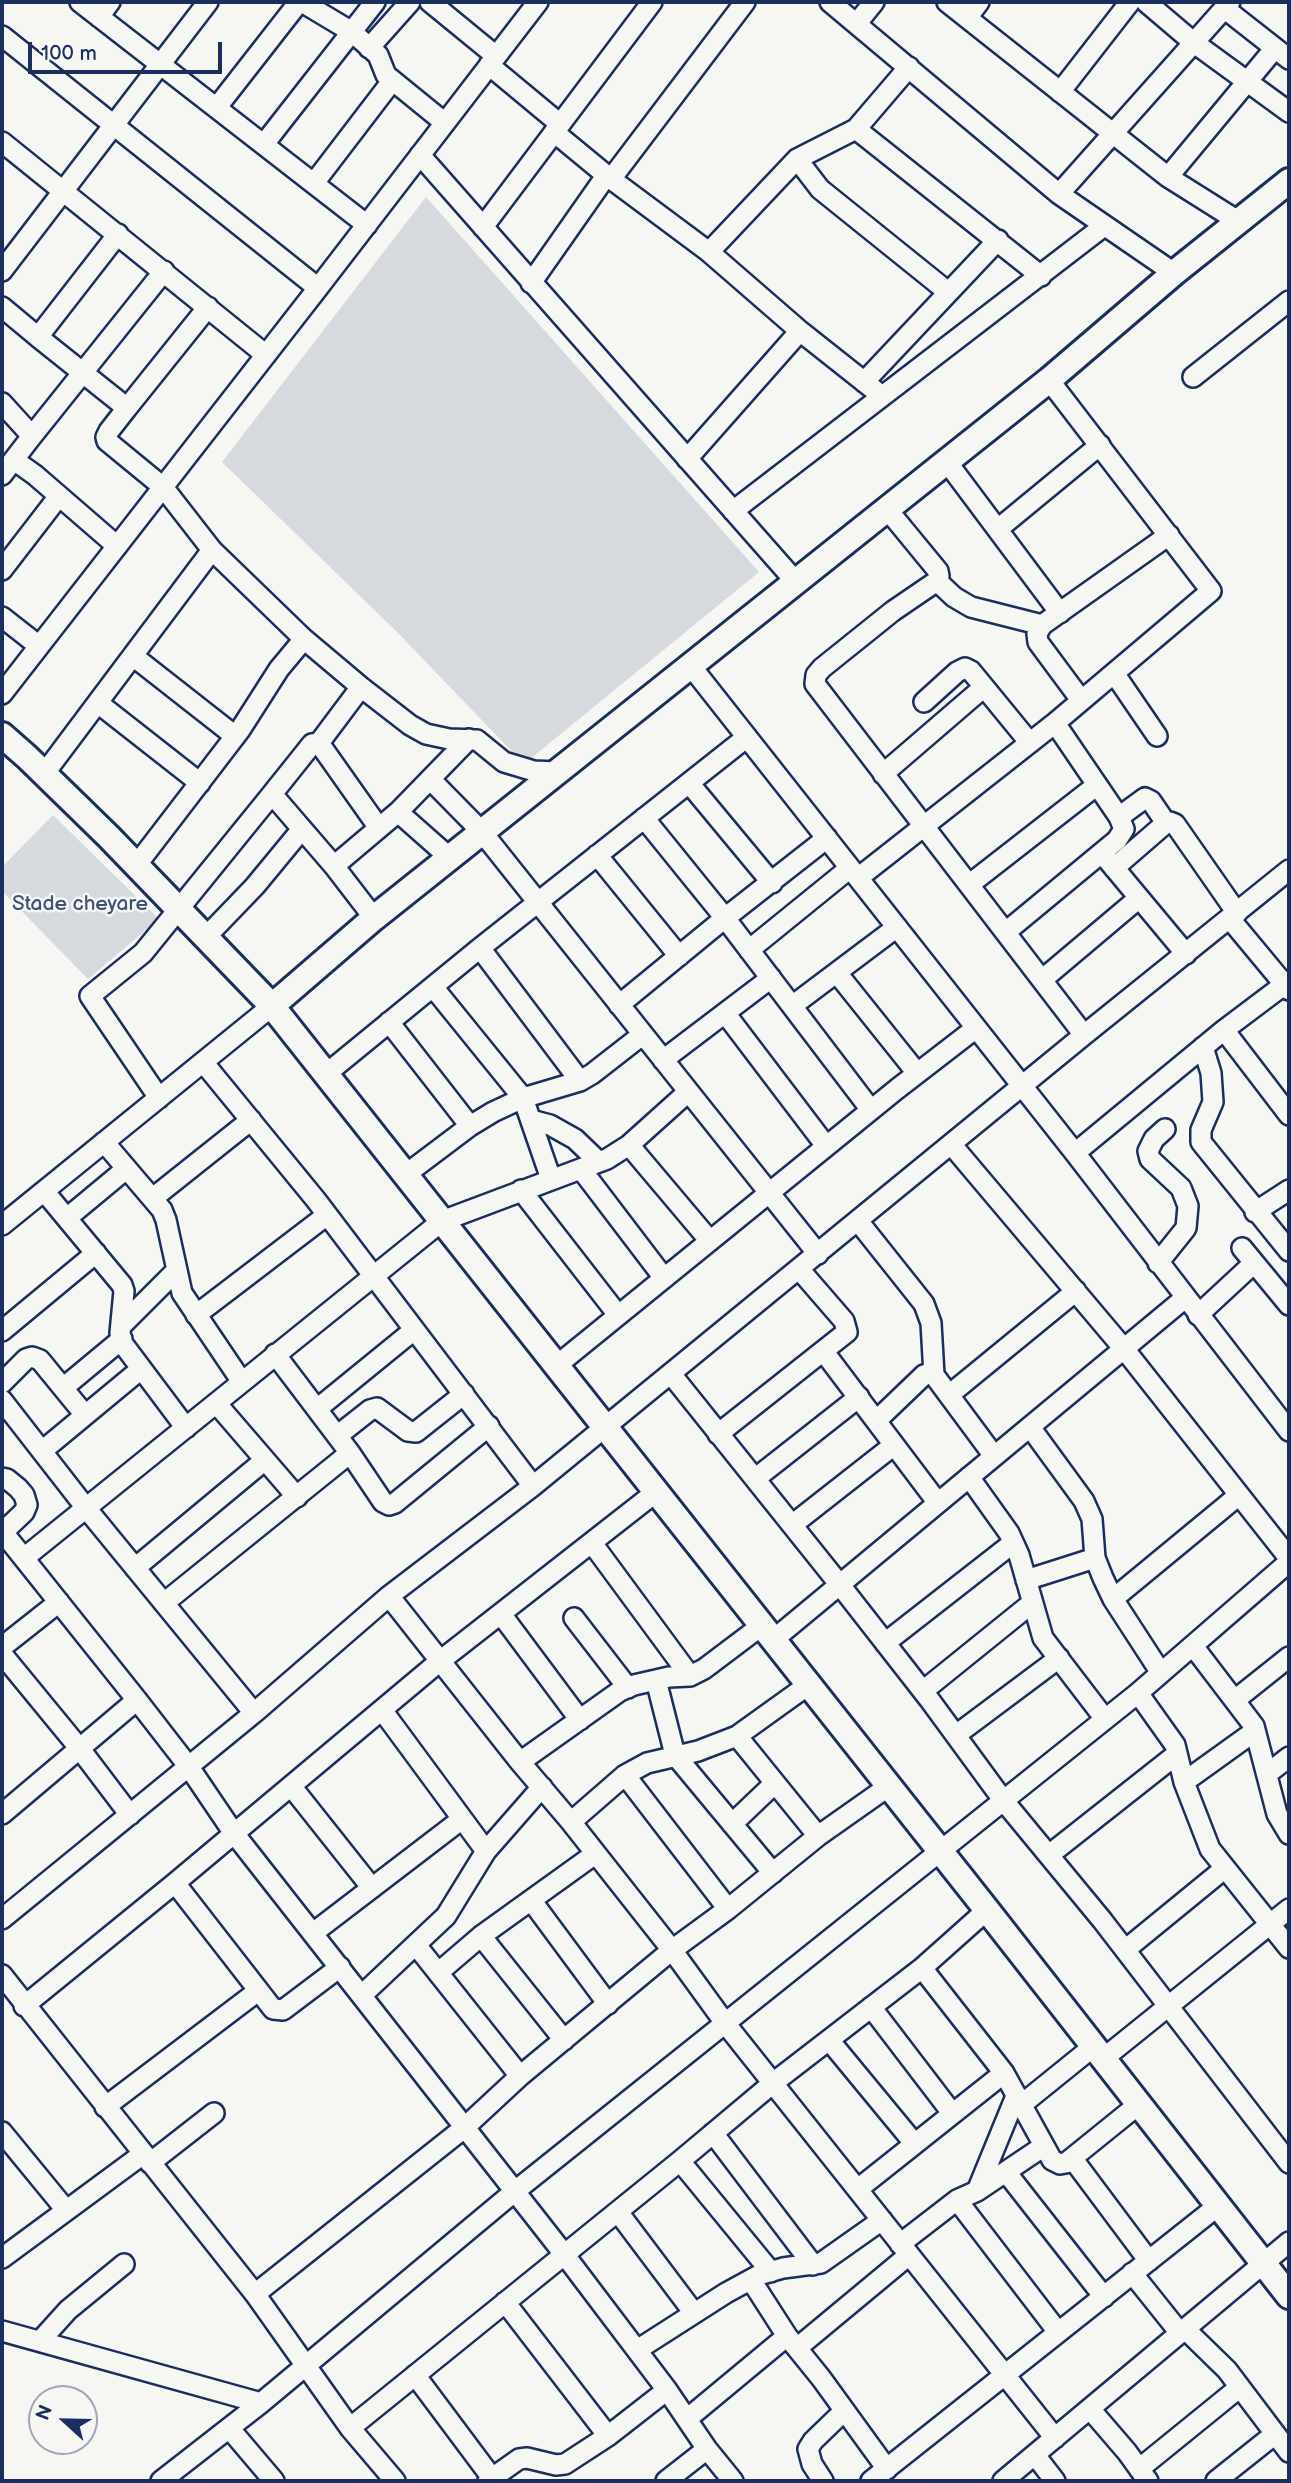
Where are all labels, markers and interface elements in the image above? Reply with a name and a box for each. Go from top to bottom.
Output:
scale bar [32,28,226,72]
text: 100 m [41,41,97,66]
park label: Stade cheyare [12,892,148,918]
north arrow [28,2385,98,2455]
text: N [32,2402,58,2424]

